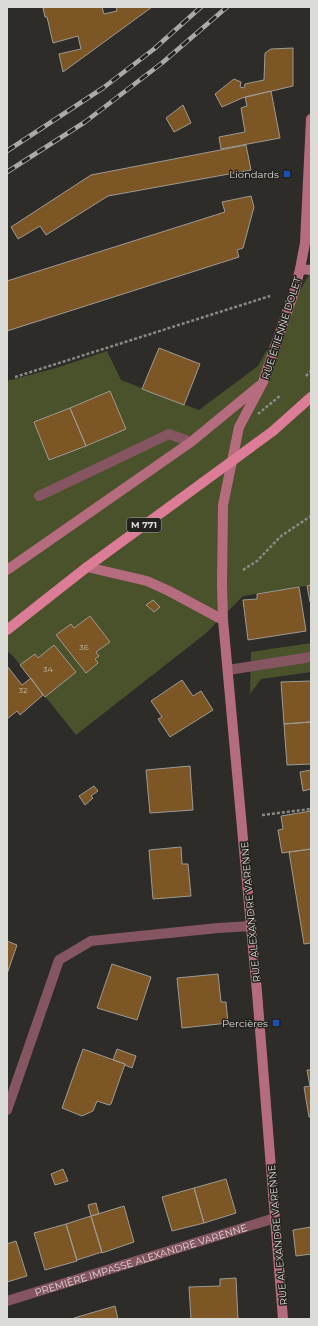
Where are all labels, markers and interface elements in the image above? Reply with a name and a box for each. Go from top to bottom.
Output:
place label: Liondards [229,168,279,181]
marker: Liondards [282,169,292,179]
street label: RUE ÉTIENNE DOLET [259,275,304,381]
road number: M 771 [127,518,161,532]
house number: 36 [79,642,89,652]
house number: 34 [43,664,54,674]
house number: 32 [18,685,28,695]
street label: RUE ALEXANDRE VARENNE [238,841,263,983]
place label: Percières [222,1017,268,1030]
marker: Percières [271,1018,281,1028]
street label: RUE ALEXANDRE VARENNE [265,1164,290,1306]
street label: PREMIÈRE IMPASSE ALEXANDRE VARENNE [33,1221,249,1299]

